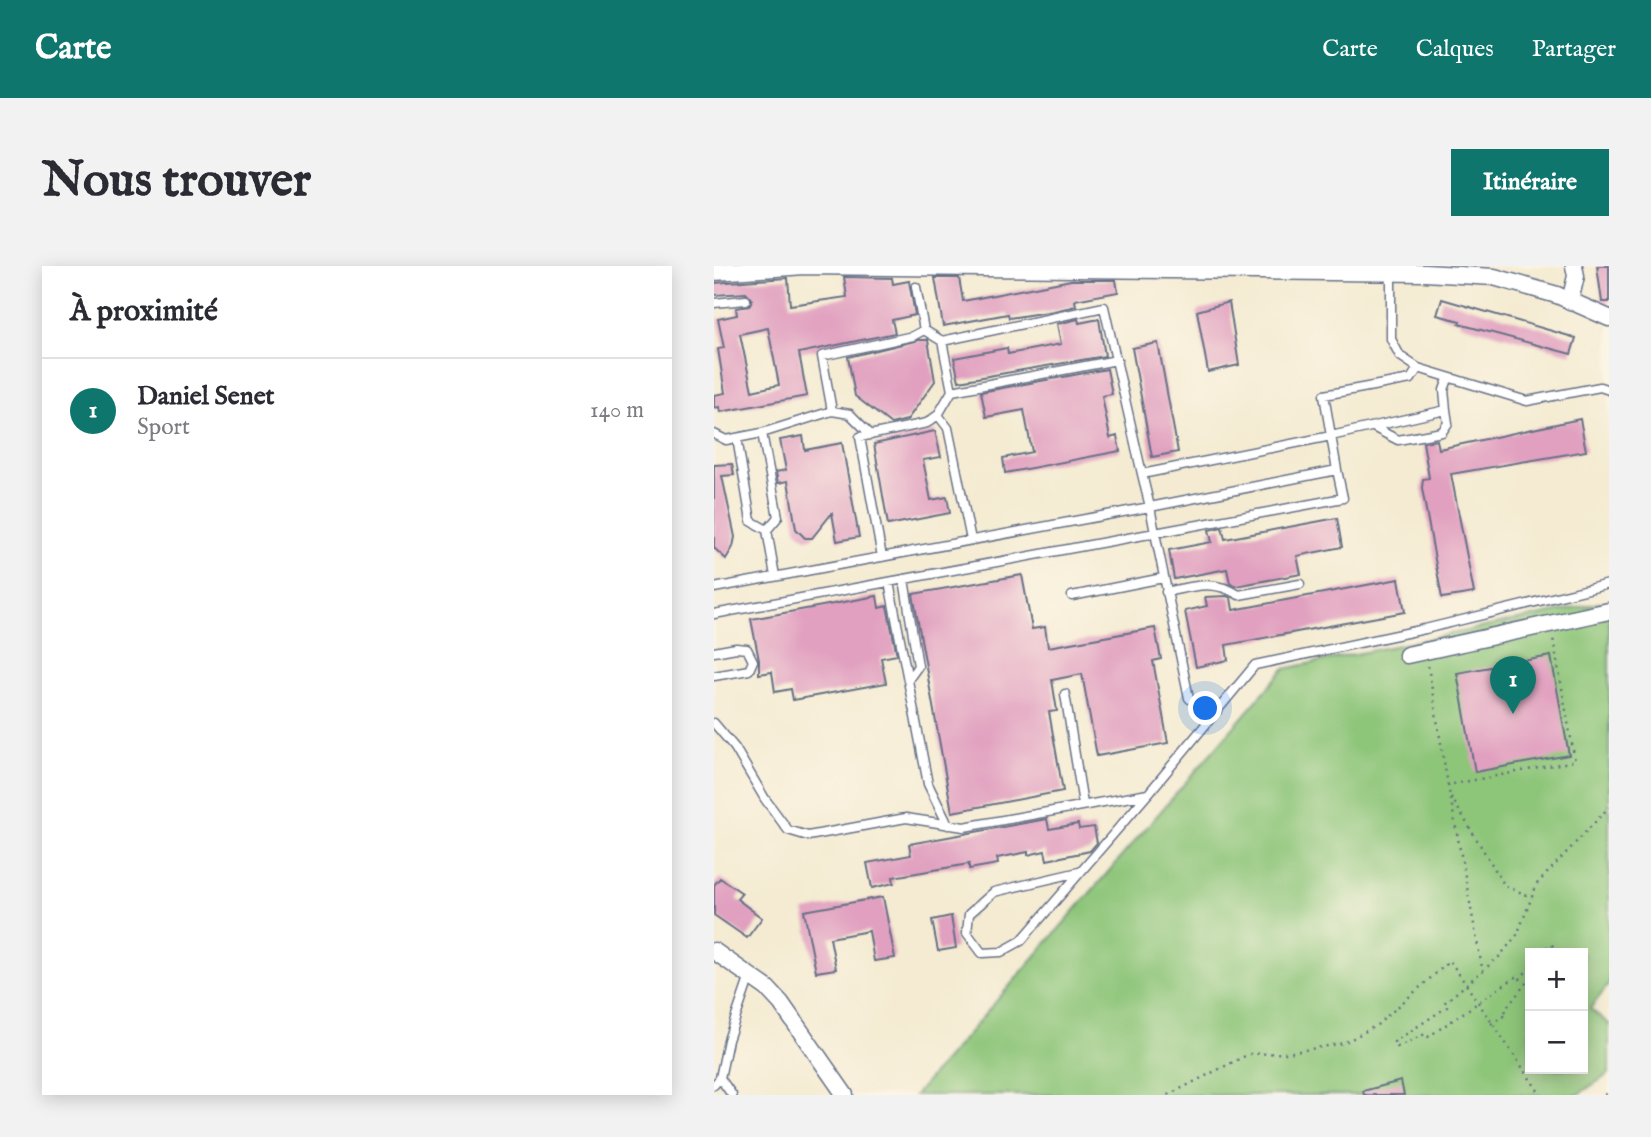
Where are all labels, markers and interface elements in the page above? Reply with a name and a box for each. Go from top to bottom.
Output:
text: Carte [35,28,111,70]
text: Carte [1322,34,1378,65]
text: Calques [1416,34,1494,65]
text: Partager [1532,34,1616,65]
button: Itinéraire [1451,149,1609,216]
text: Nous trouver [42,151,311,213]
text: À proximité [70,293,218,331]
text: Daniel Senet [137,380,275,413]
text: 1 [89,396,97,425]
text: 140 m [590,396,644,425]
text: Sport [137,413,190,442]
pin: 1 [1490,656,1536,714]
your location [1188,691,1222,725]
map controls [1525,948,1588,1074]
button: + [1525,948,1588,1011]
button: − [1525,1011,1588,1074]

